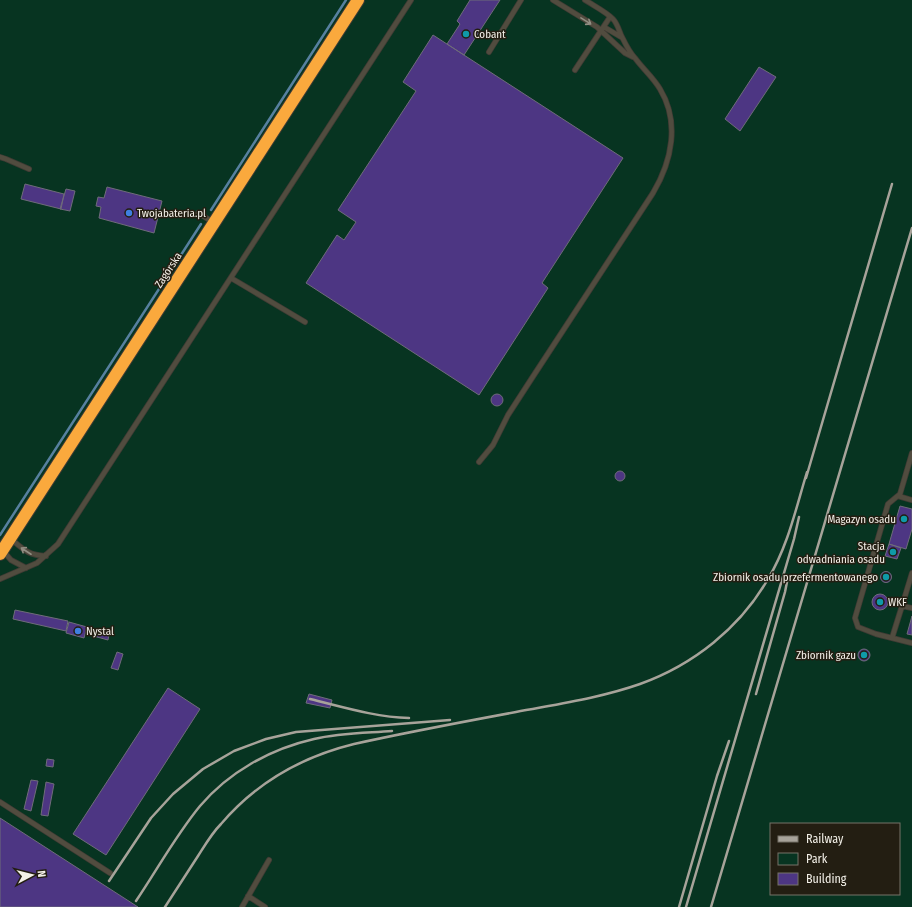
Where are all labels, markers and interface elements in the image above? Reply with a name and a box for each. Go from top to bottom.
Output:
one-way arrow [581,16,592,25]
place label: Cobant [474,28,506,41]
marker: Cobant [461,29,471,39]
place label: Twojabateria.pl [137,207,206,220]
marker: Twojabateria.pl [124,208,134,218]
street label: Zagórska [152,250,185,291]
place label: Magazyn osadu [827,513,896,526]
marker: Magazyn osadu [899,514,909,524]
place label: Stacja odwadniania osadu [797,540,885,566]
one-way arrow [21,546,32,555]
marker: Stacja odwadniania osadu [888,547,898,557]
place label: Zbiornik osadu przefermentowanego [713,571,878,584]
marker: Zbiornik osadu przefermentowanego [881,572,891,582]
place label: WKF [888,596,907,609]
marker: WKF [875,597,885,607]
place label: Nystal [86,625,114,638]
marker: Nystal [73,626,83,636]
place label: Zbiornik gazu [796,649,856,662]
marker: Zbiornik gazu [859,650,869,660]
legend [770,823,900,895]
text: Railway [806,832,844,846]
text: Park [806,852,828,866]
north arrow [12,855,52,895]
text: N [35,870,48,878]
text: Building [806,872,847,886]

